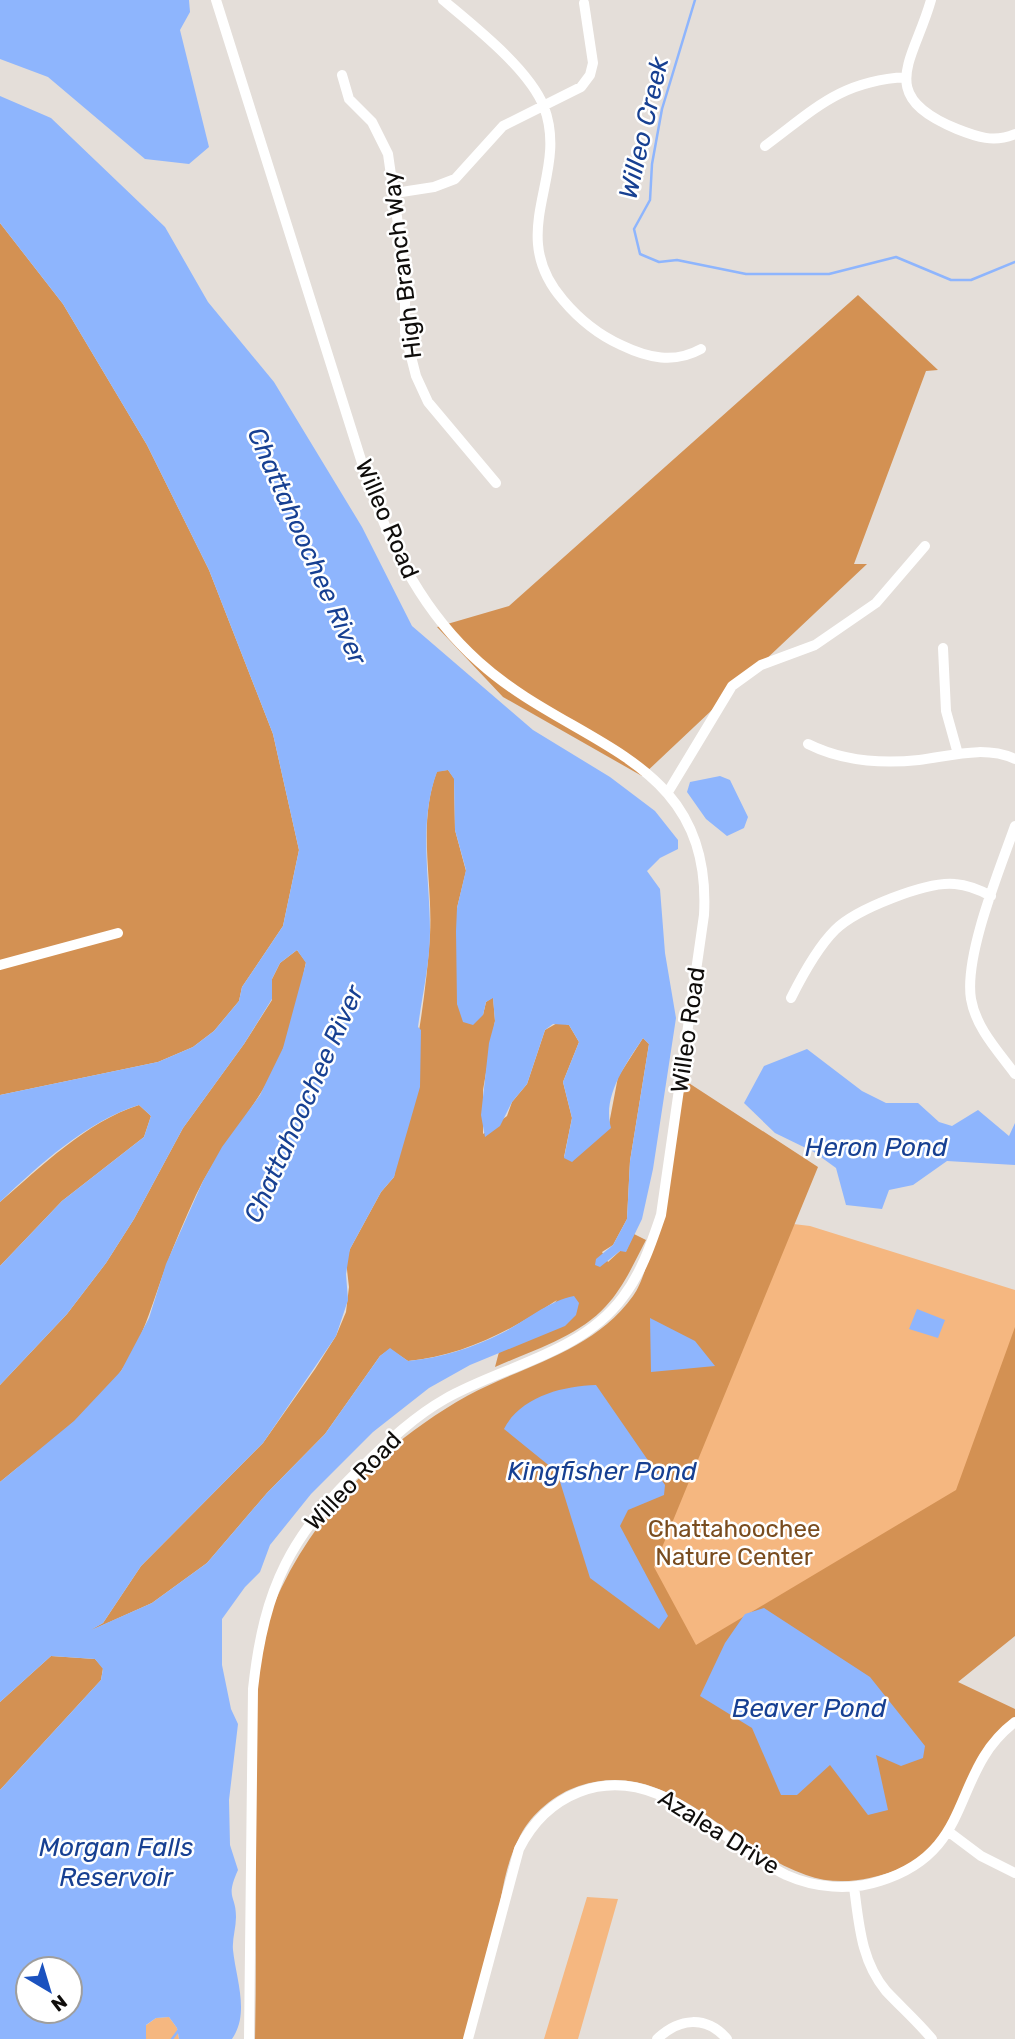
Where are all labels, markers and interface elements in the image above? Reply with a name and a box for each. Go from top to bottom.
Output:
water label: Willeo Creek [613,53,676,202]
street label: High Branch Way [377,170,427,360]
water label: Chattahoochee River [241,423,374,670]
street label: Willeo Road [349,455,425,583]
street label: Willeo Road [665,965,711,1095]
water label: Chattahoochee River [238,980,371,1227]
water label: Heron Pond [805,1132,948,1163]
street label: Willeo Road [299,1426,407,1536]
water label: Kingfisher Pond [507,1456,697,1487]
park label: Chattahoochee Nature Center [648,1515,820,1571]
water label: Beaver Pond [732,1693,887,1724]
street label: Azalea Drive [653,1784,785,1880]
water label: Morgan Falls Reservoir [39,1832,193,1893]
north arrow [14,1955,84,2025]
text: N [47,1990,72,2016]

